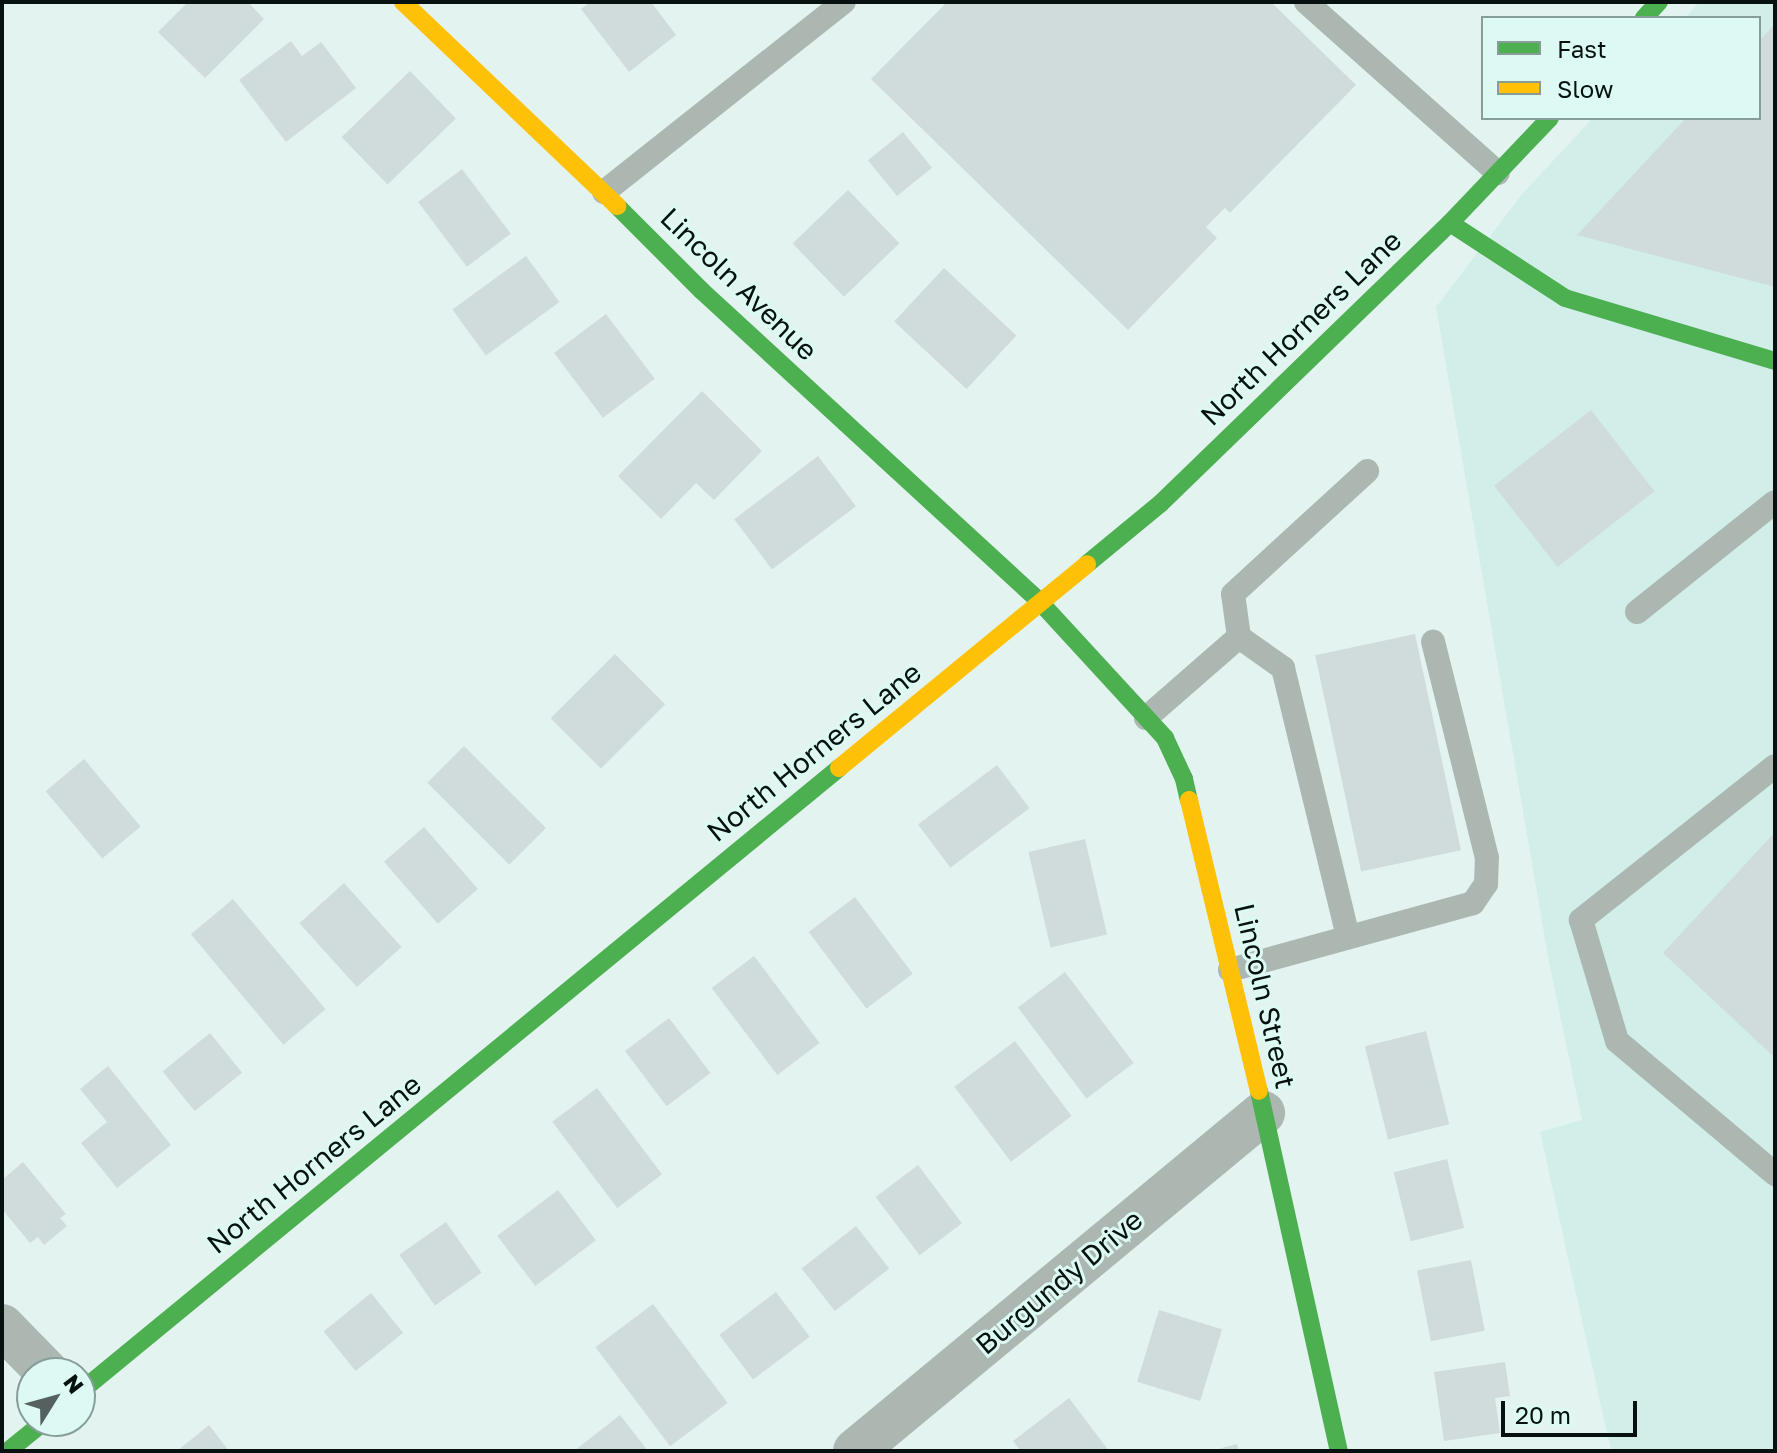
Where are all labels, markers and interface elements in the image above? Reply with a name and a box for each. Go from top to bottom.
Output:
legend [1481,16,1761,120]
text: Fast [1557,34,1607,63]
text: Slow [1557,74,1613,103]
street label: Lincoln Avenue [654,201,824,367]
street label: North Horners Lane [1194,224,1408,432]
street label: North Horners Lane [700,655,928,849]
street label: Lincoln Street [1227,900,1303,1092]
street label: North Horners Lane [200,1067,428,1261]
street label: Burgundy Drive [969,1203,1149,1361]
north arrow [16,1357,96,1437]
text: N [58,1369,90,1398]
scale bar [1505,1385,1641,1435]
text: 20 m [1515,1400,1571,1429]

